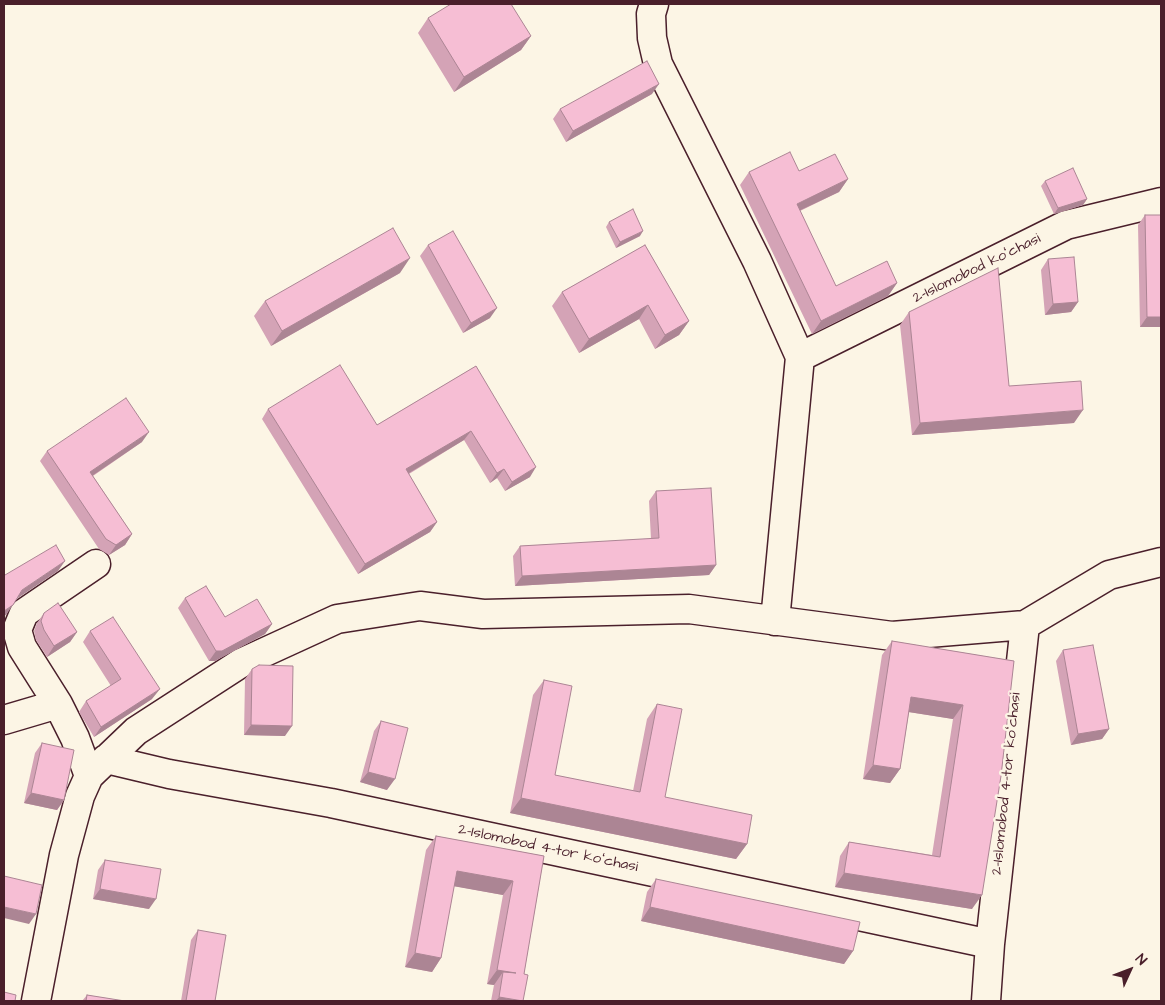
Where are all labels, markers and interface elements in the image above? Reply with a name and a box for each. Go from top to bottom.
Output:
street label: 2-Islomobod koʻchasi [910,230,1044,308]
street label: 2-Islomobod 4-tor koʻchasi [988,692,1026,876]
street label: 2-Islomobod 4-tor koʻchasi [456,821,640,877]
north arrow [1105,945,1155,995]
text: N [1131,950,1151,970]

